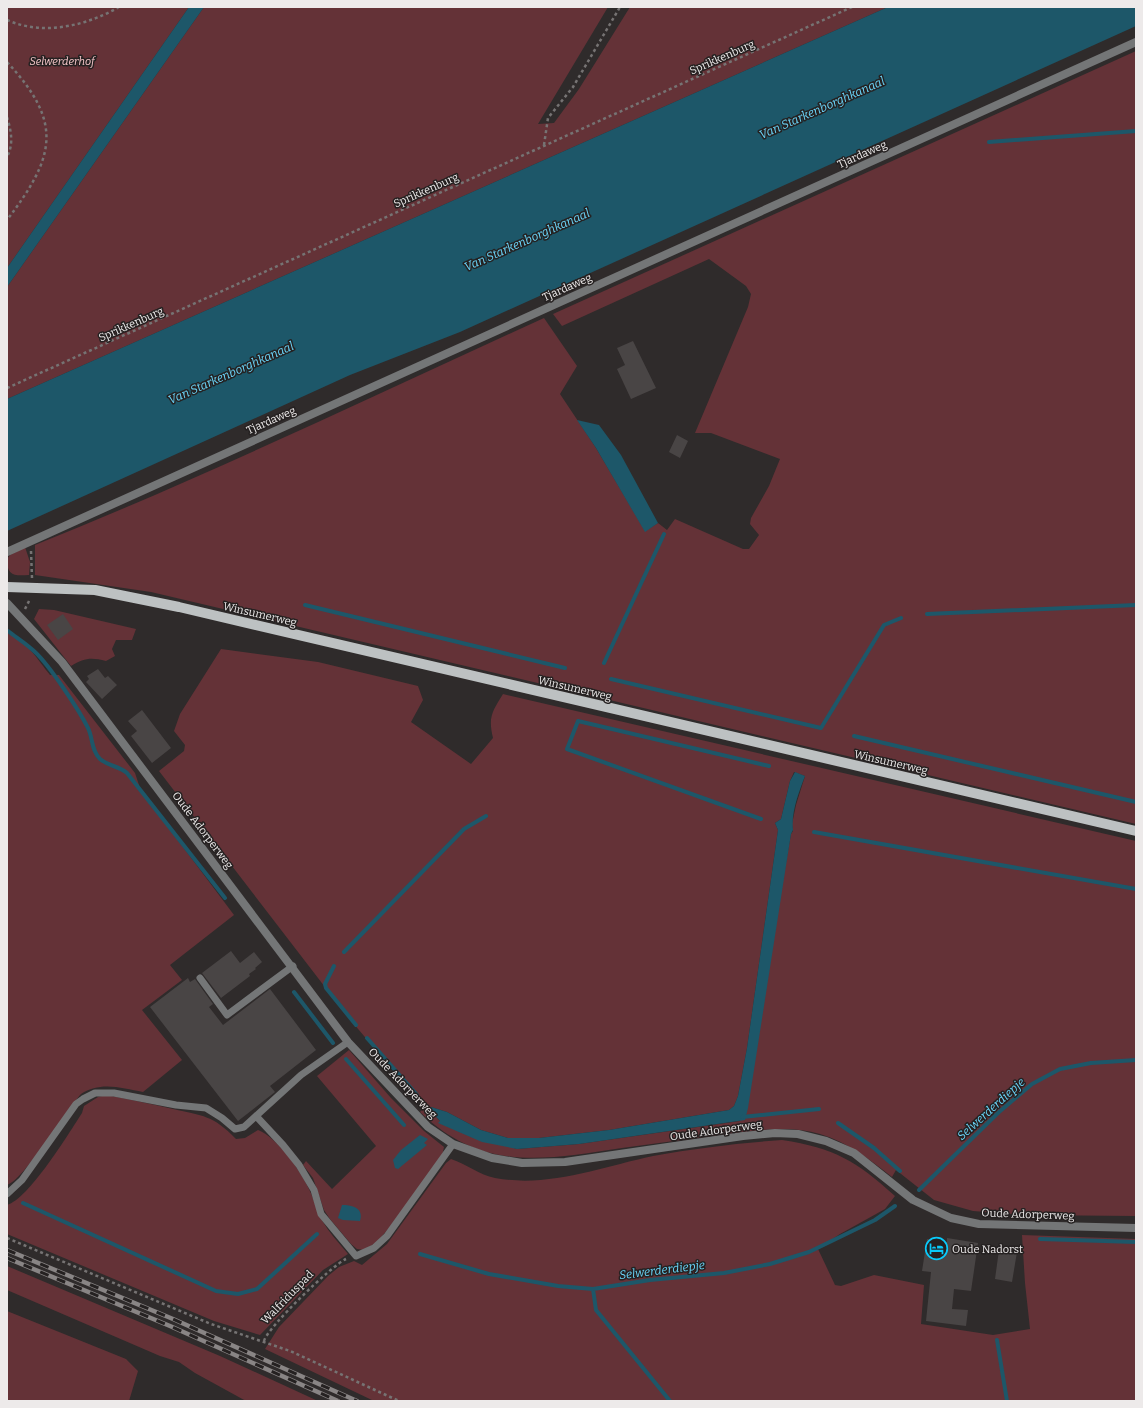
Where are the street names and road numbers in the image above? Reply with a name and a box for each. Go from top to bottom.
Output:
street label: Sprikkenburg [688,37,757,78]
street label: Tjardaweg [835,138,889,171]
street label: Sprikkenburg [392,170,461,211]
street label: Tjardaweg [540,271,594,304]
street label: Sprikkenburg [97,304,166,345]
street label: Tjardaweg [244,404,298,437]
street label: Winsumerweg [222,600,298,629]
street label: Winsumerweg [537,674,613,703]
street label: Winsumerweg [853,748,929,777]
street label: Oude Adorperweg [169,789,236,871]
street label: Oude Adorperweg [366,1045,440,1121]
street label: Oude Adorperweg [669,1118,763,1143]
street label: Oude Adorperweg [981,1206,1075,1223]
street label: Walfriduspad [259,1268,316,1327]

